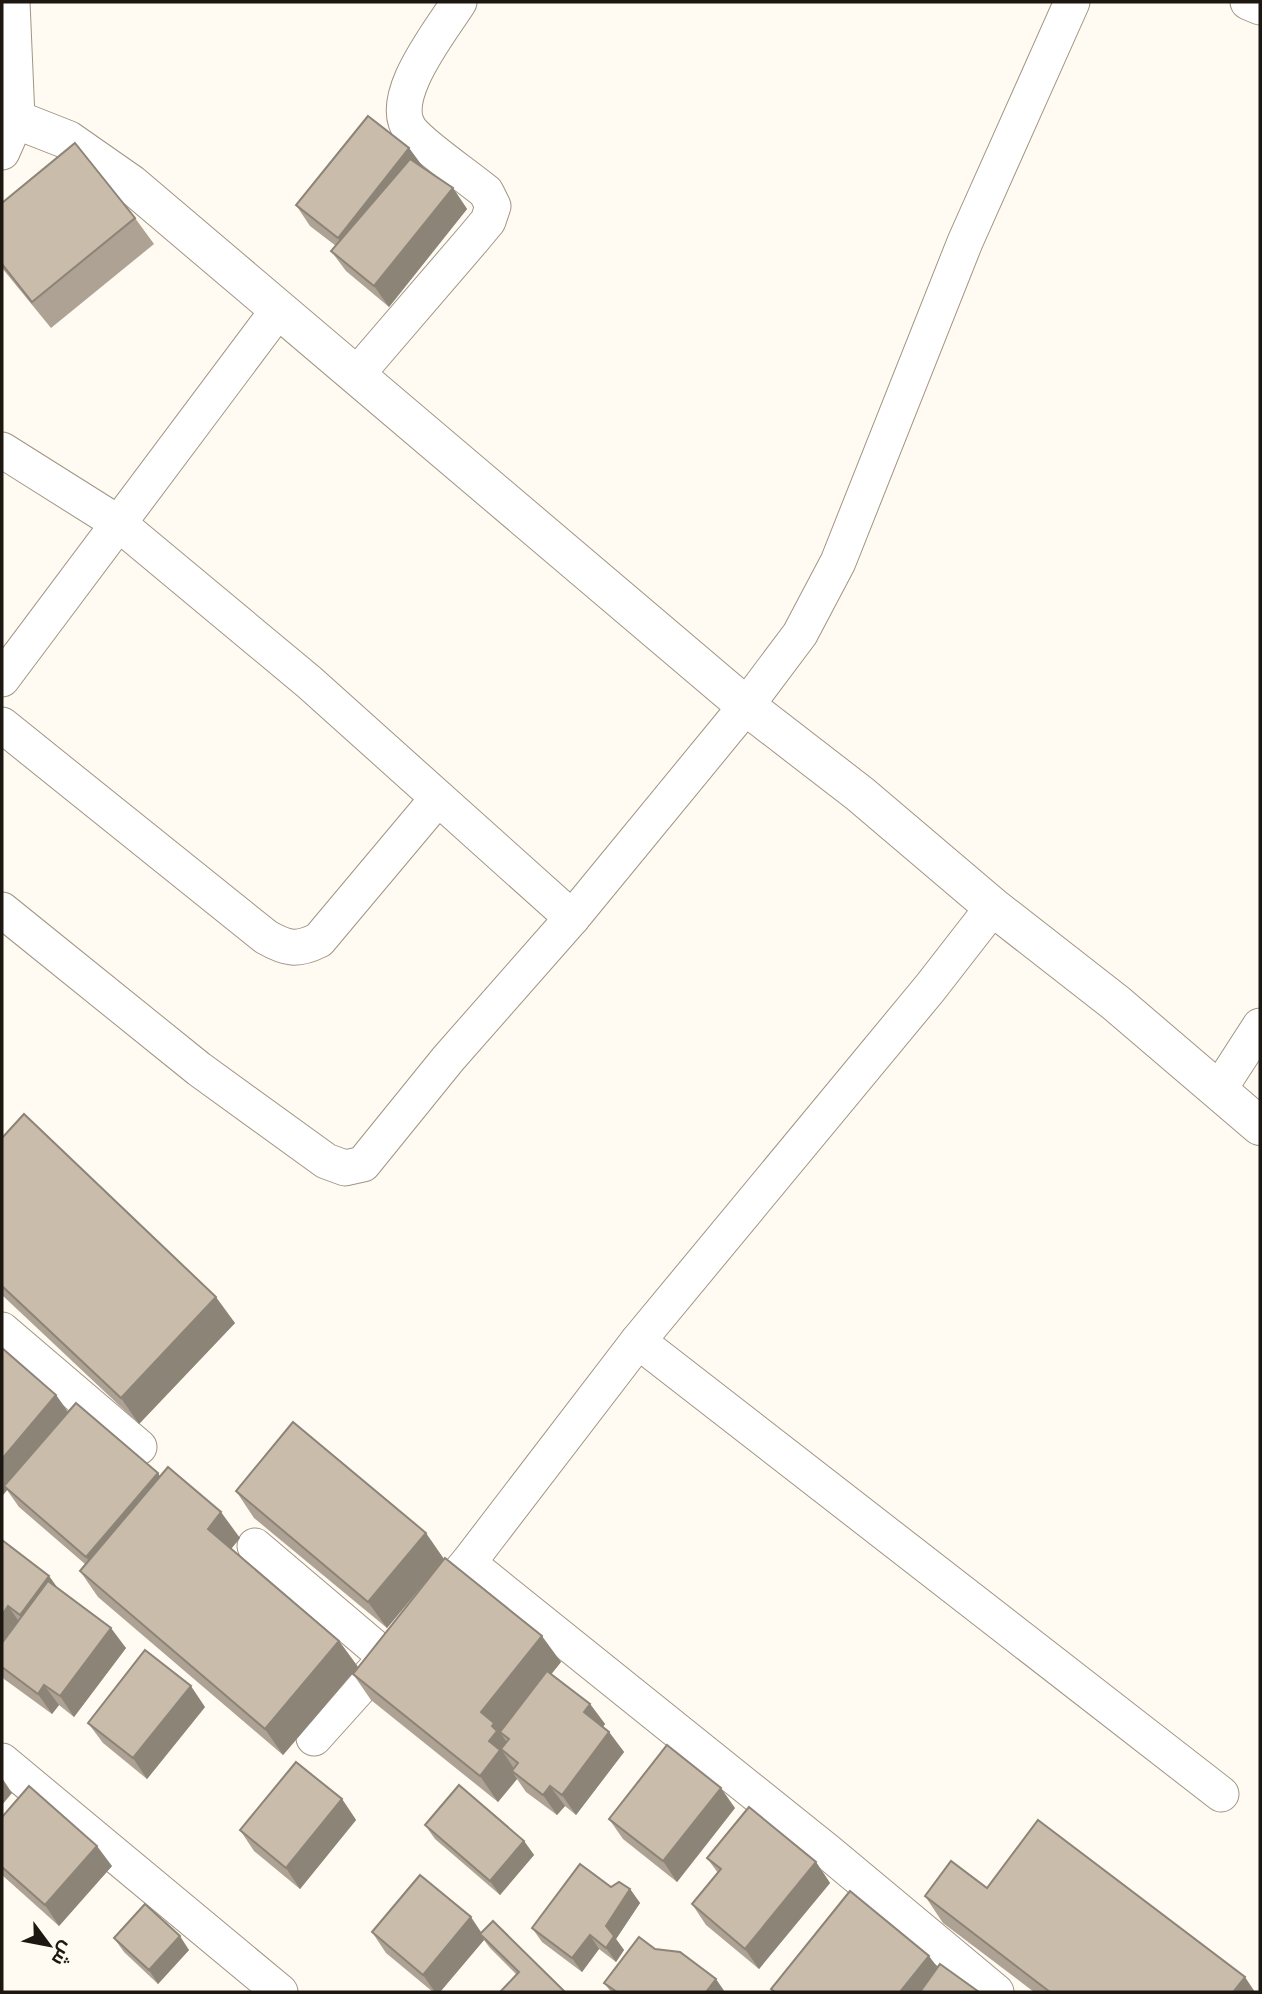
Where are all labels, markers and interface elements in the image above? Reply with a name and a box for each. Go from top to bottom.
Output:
north arrow [14,1910,84,1980]
text: ش [47,1937,79,1970]

